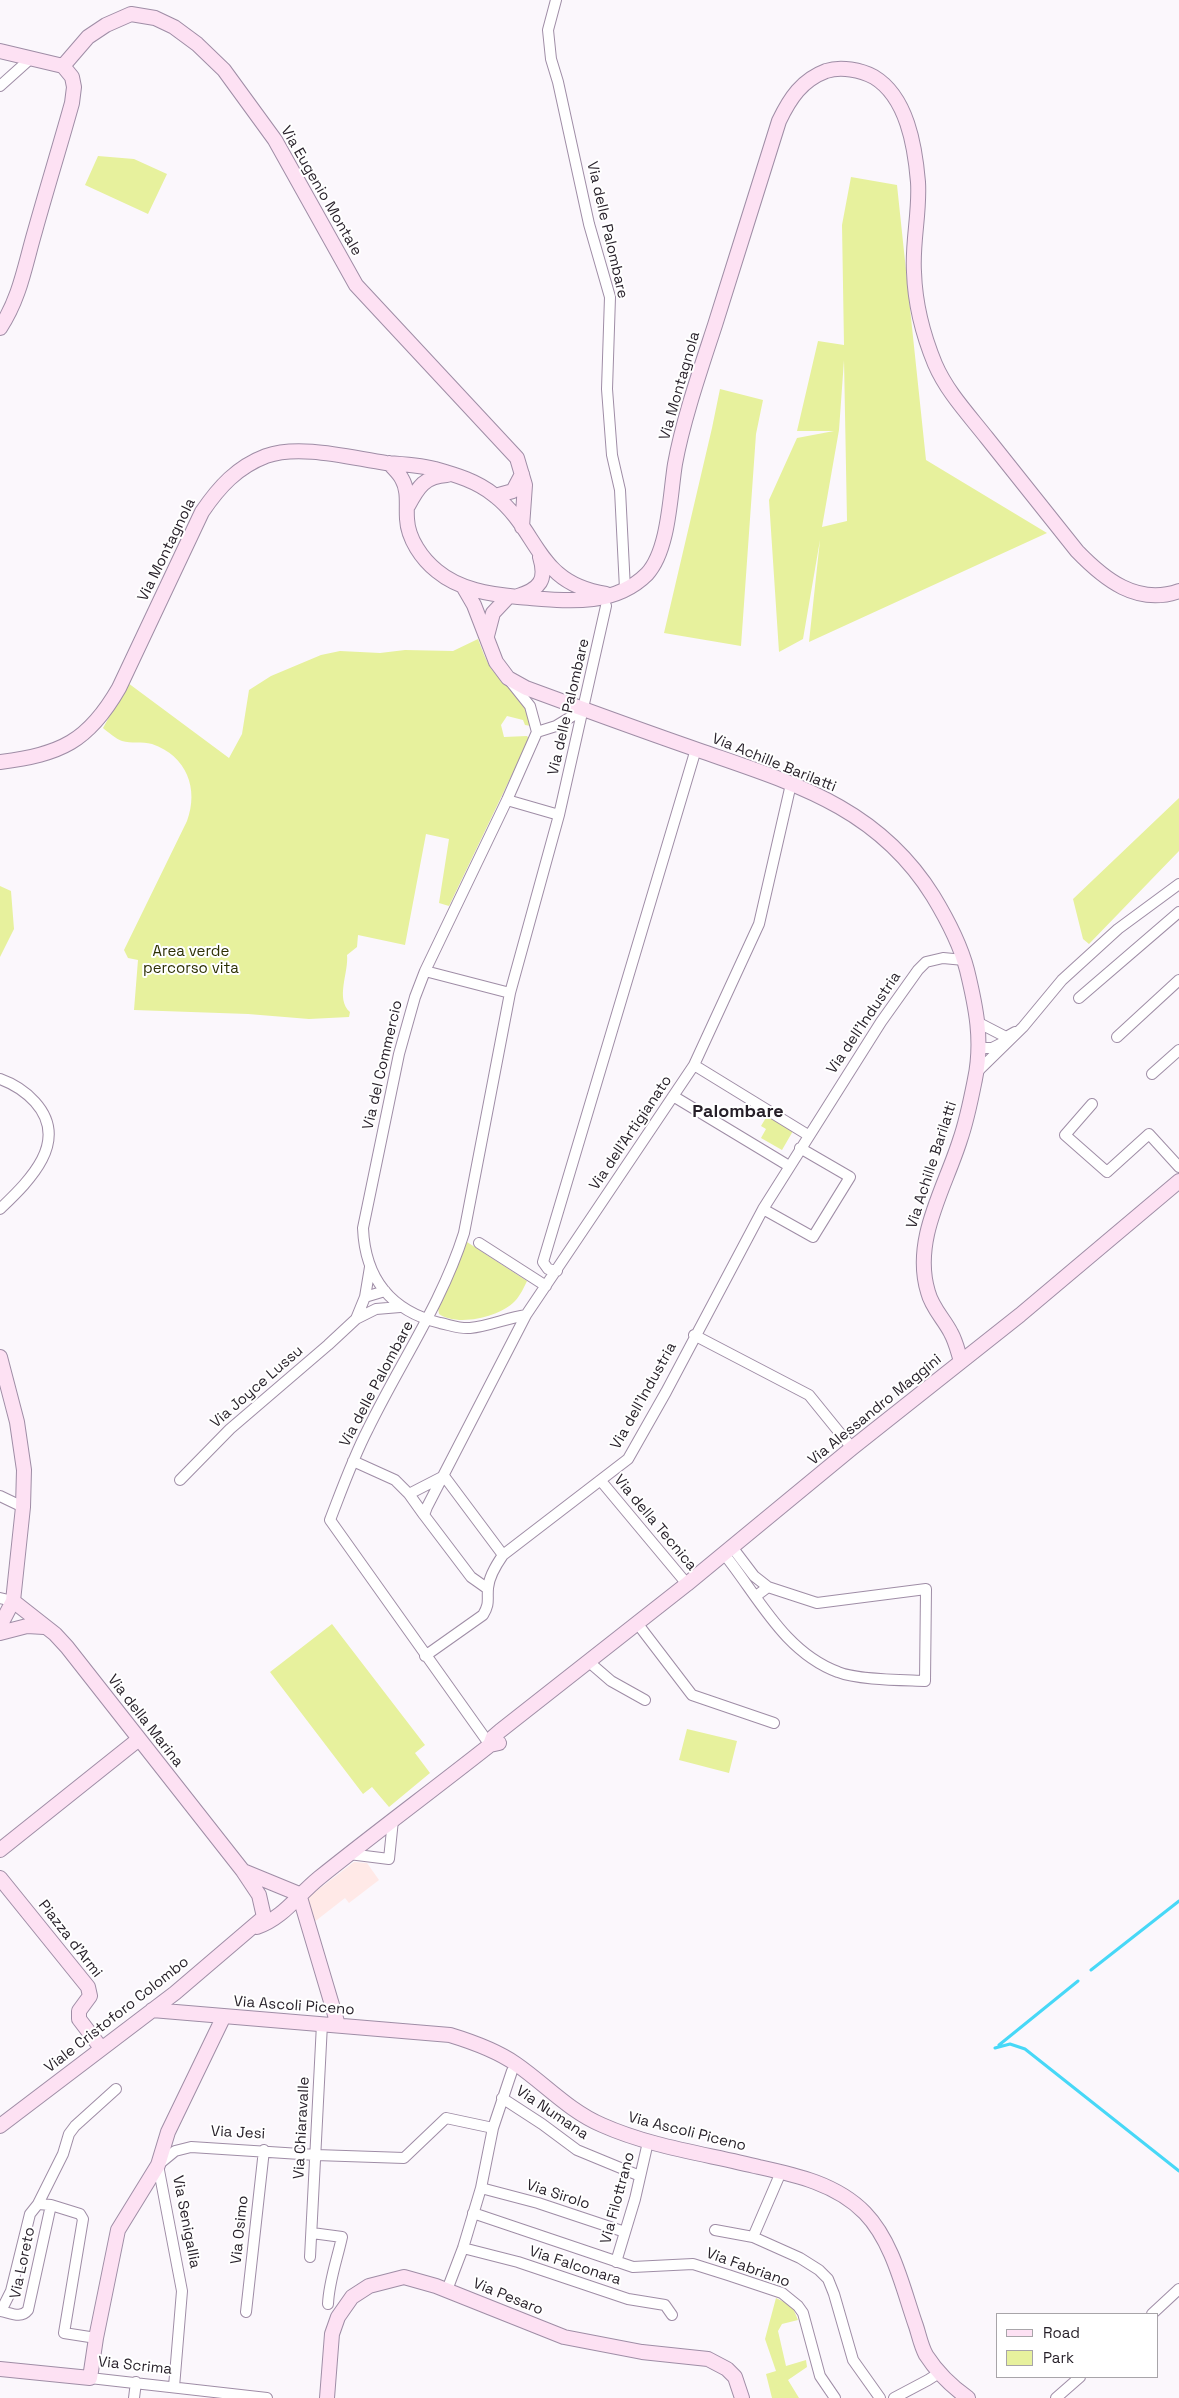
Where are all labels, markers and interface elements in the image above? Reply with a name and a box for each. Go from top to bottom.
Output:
street label: Via Eugenio Montale [276,123,366,259]
street label: Via delle Palombare [582,160,632,300]
street label: Via Montagnola [656,330,704,442]
street label: Via Montagnola [134,496,200,604]
street label: Via delle Palombare [544,637,594,777]
street label: Via Achille Barilatti [709,730,839,796]
park label: Area verde percorso vita [143,943,239,978]
street label: Via dell'Industria [823,968,905,1078]
street label: Via del Commercio [359,998,407,1132]
street label: Via dell'Artigianato [586,1072,676,1194]
street label: Via Achille Barilatti [903,1099,961,1231]
district label: Palombare [692,1101,784,1123]
street label: Via delle Palombare [336,1318,418,1450]
street label: Via dell'Industria [607,1339,681,1453]
street label: Via Joyce Lussu [207,1342,307,1432]
street label: Via Alessandro Maggini [805,1351,945,1469]
street label: Via della Tecnica [610,1471,700,1575]
street label: Via della Marina [103,1671,187,1771]
street label: Piazza d'Armi [34,1897,106,1981]
street label: Viale Cristoforo Colombo [41,1953,193,2077]
street label: Via Ascoli Piceno [233,1993,355,2019]
street label: Via Chiaravalle [290,2076,314,2180]
street label: Via Numana [512,2082,592,2144]
street label: Via Ascoli Piceno [626,2109,748,2155]
street label: Via Jesi [210,2123,266,2143]
street label: Via Filottrano [597,2150,639,2246]
street label: Via Senigallia [168,2174,204,2270]
street label: Via Sirolo [524,2176,592,2214]
street label: Via Osimo [227,2195,253,2265]
street label: Via Loreto [7,2226,39,2300]
street label: Via Falconara [527,2243,623,2289]
street label: Via Fabriano [704,2244,792,2292]
street label: Via Pesaro [470,2275,546,2319]
legend [996,2313,1159,2378]
text: Road [1043,2323,1080,2342]
text: Park [1043,2348,1074,2367]
street label: Via Scrima [97,2353,173,2379]

